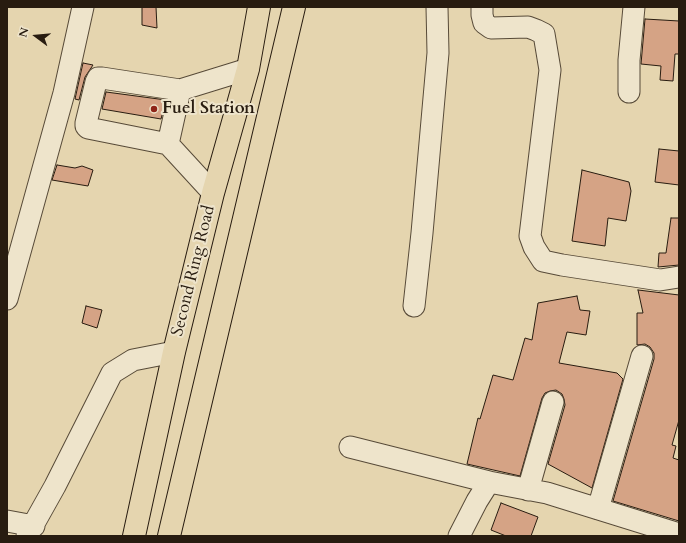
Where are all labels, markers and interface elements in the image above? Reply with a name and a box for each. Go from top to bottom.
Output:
north arrow [16,16,56,56]
text: N [15,26,33,39]
place label: Fuel Station [162,99,255,119]
marker: Fuel Station [149,104,159,114]
street label: Second Ring Road [168,203,220,339]

